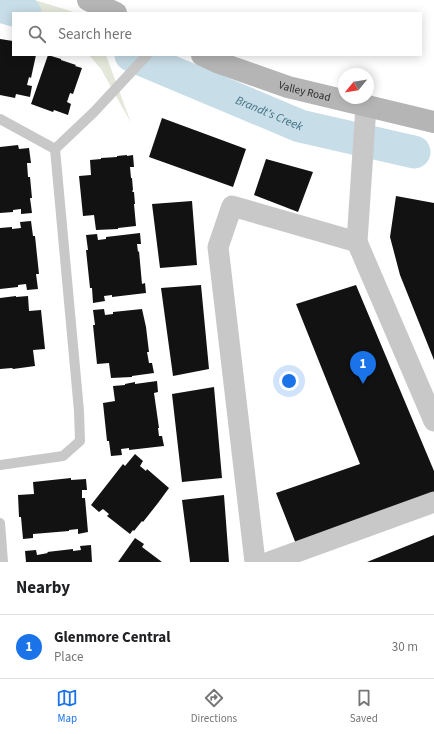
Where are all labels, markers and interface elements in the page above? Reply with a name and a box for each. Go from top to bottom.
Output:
search box [12,12,422,56]
icon: search [26,23,48,45]
text: Search here [58,24,132,45]
north arrow [338,68,374,104]
street label: Valley Road [277,77,332,105]
water label: Brandt's Creek [233,92,306,135]
pin: 1 [350,351,376,384]
your location [279,371,299,391]
text: Nearby [16,576,70,600]
text: Glenmore Central [54,627,171,648]
text: 1 [26,638,32,656]
text: 30 m [392,638,418,656]
text: Place [54,648,83,666]
tab: Map [56,687,78,726]
tab: Directions [191,687,237,726]
tab: Saved [350,687,378,726]

